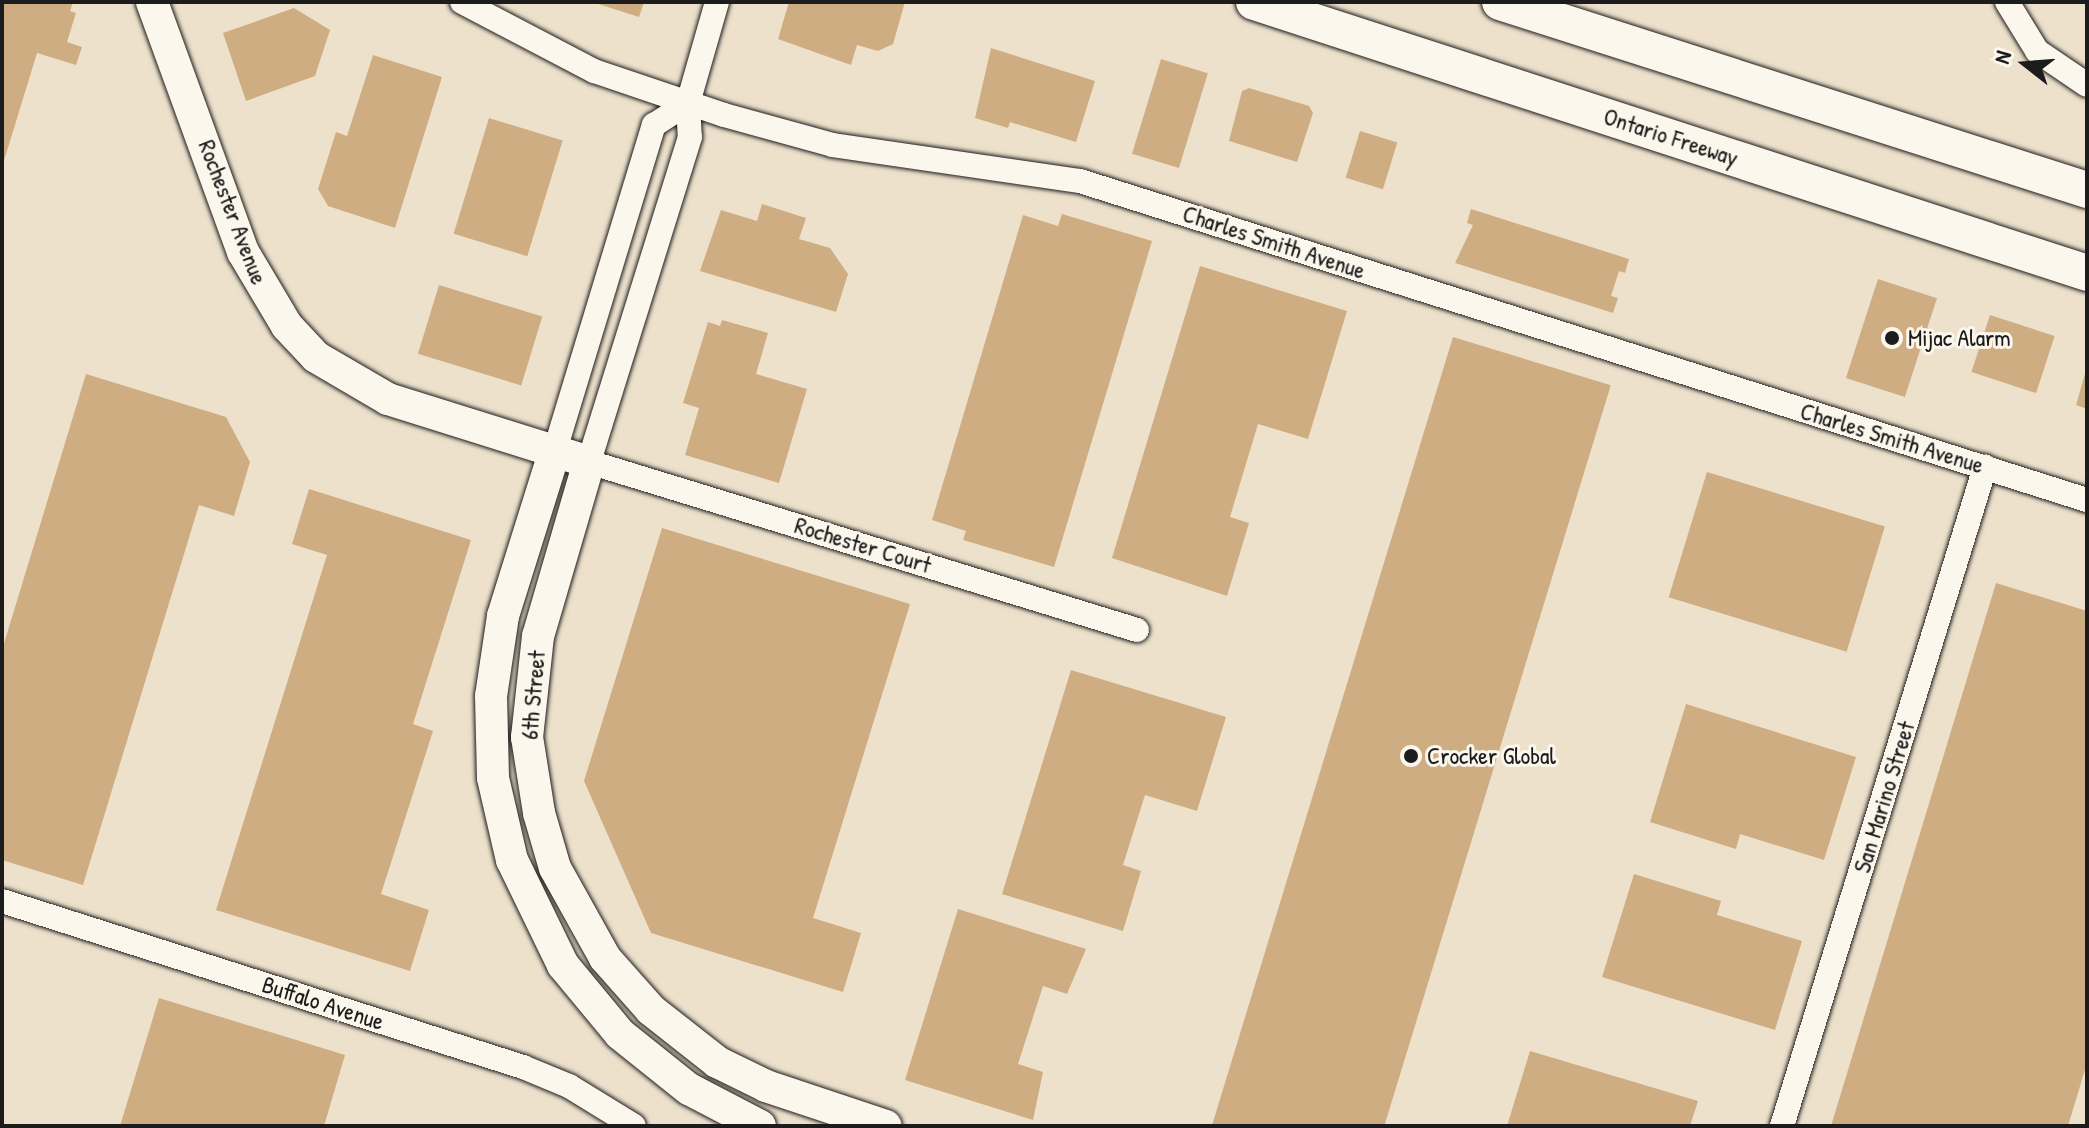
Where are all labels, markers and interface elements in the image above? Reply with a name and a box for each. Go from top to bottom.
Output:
north arrow [1985,24,2065,104]
text: N [1986,47,2018,67]
street label: Ontario Freeway [1600,102,1742,172]
street label: Rochester Avenue [192,136,274,288]
street label: Charles Smith Avenue [1179,199,1369,285]
place label: Mijac Alarm [1908,324,2011,352]
marker: Mijac Alarm [1883,329,1901,347]
street label: Charles Smith Avenue [1797,396,1987,480]
street label: Rochester Court [791,511,935,579]
street label: 6th Street [515,649,551,741]
street label: San Marino Street [1847,718,1921,876]
place label: Crocker Global [1427,742,1556,770]
marker: Crocker Global [1402,747,1420,765]
street label: Buffalo Avenue [259,970,387,1036]

